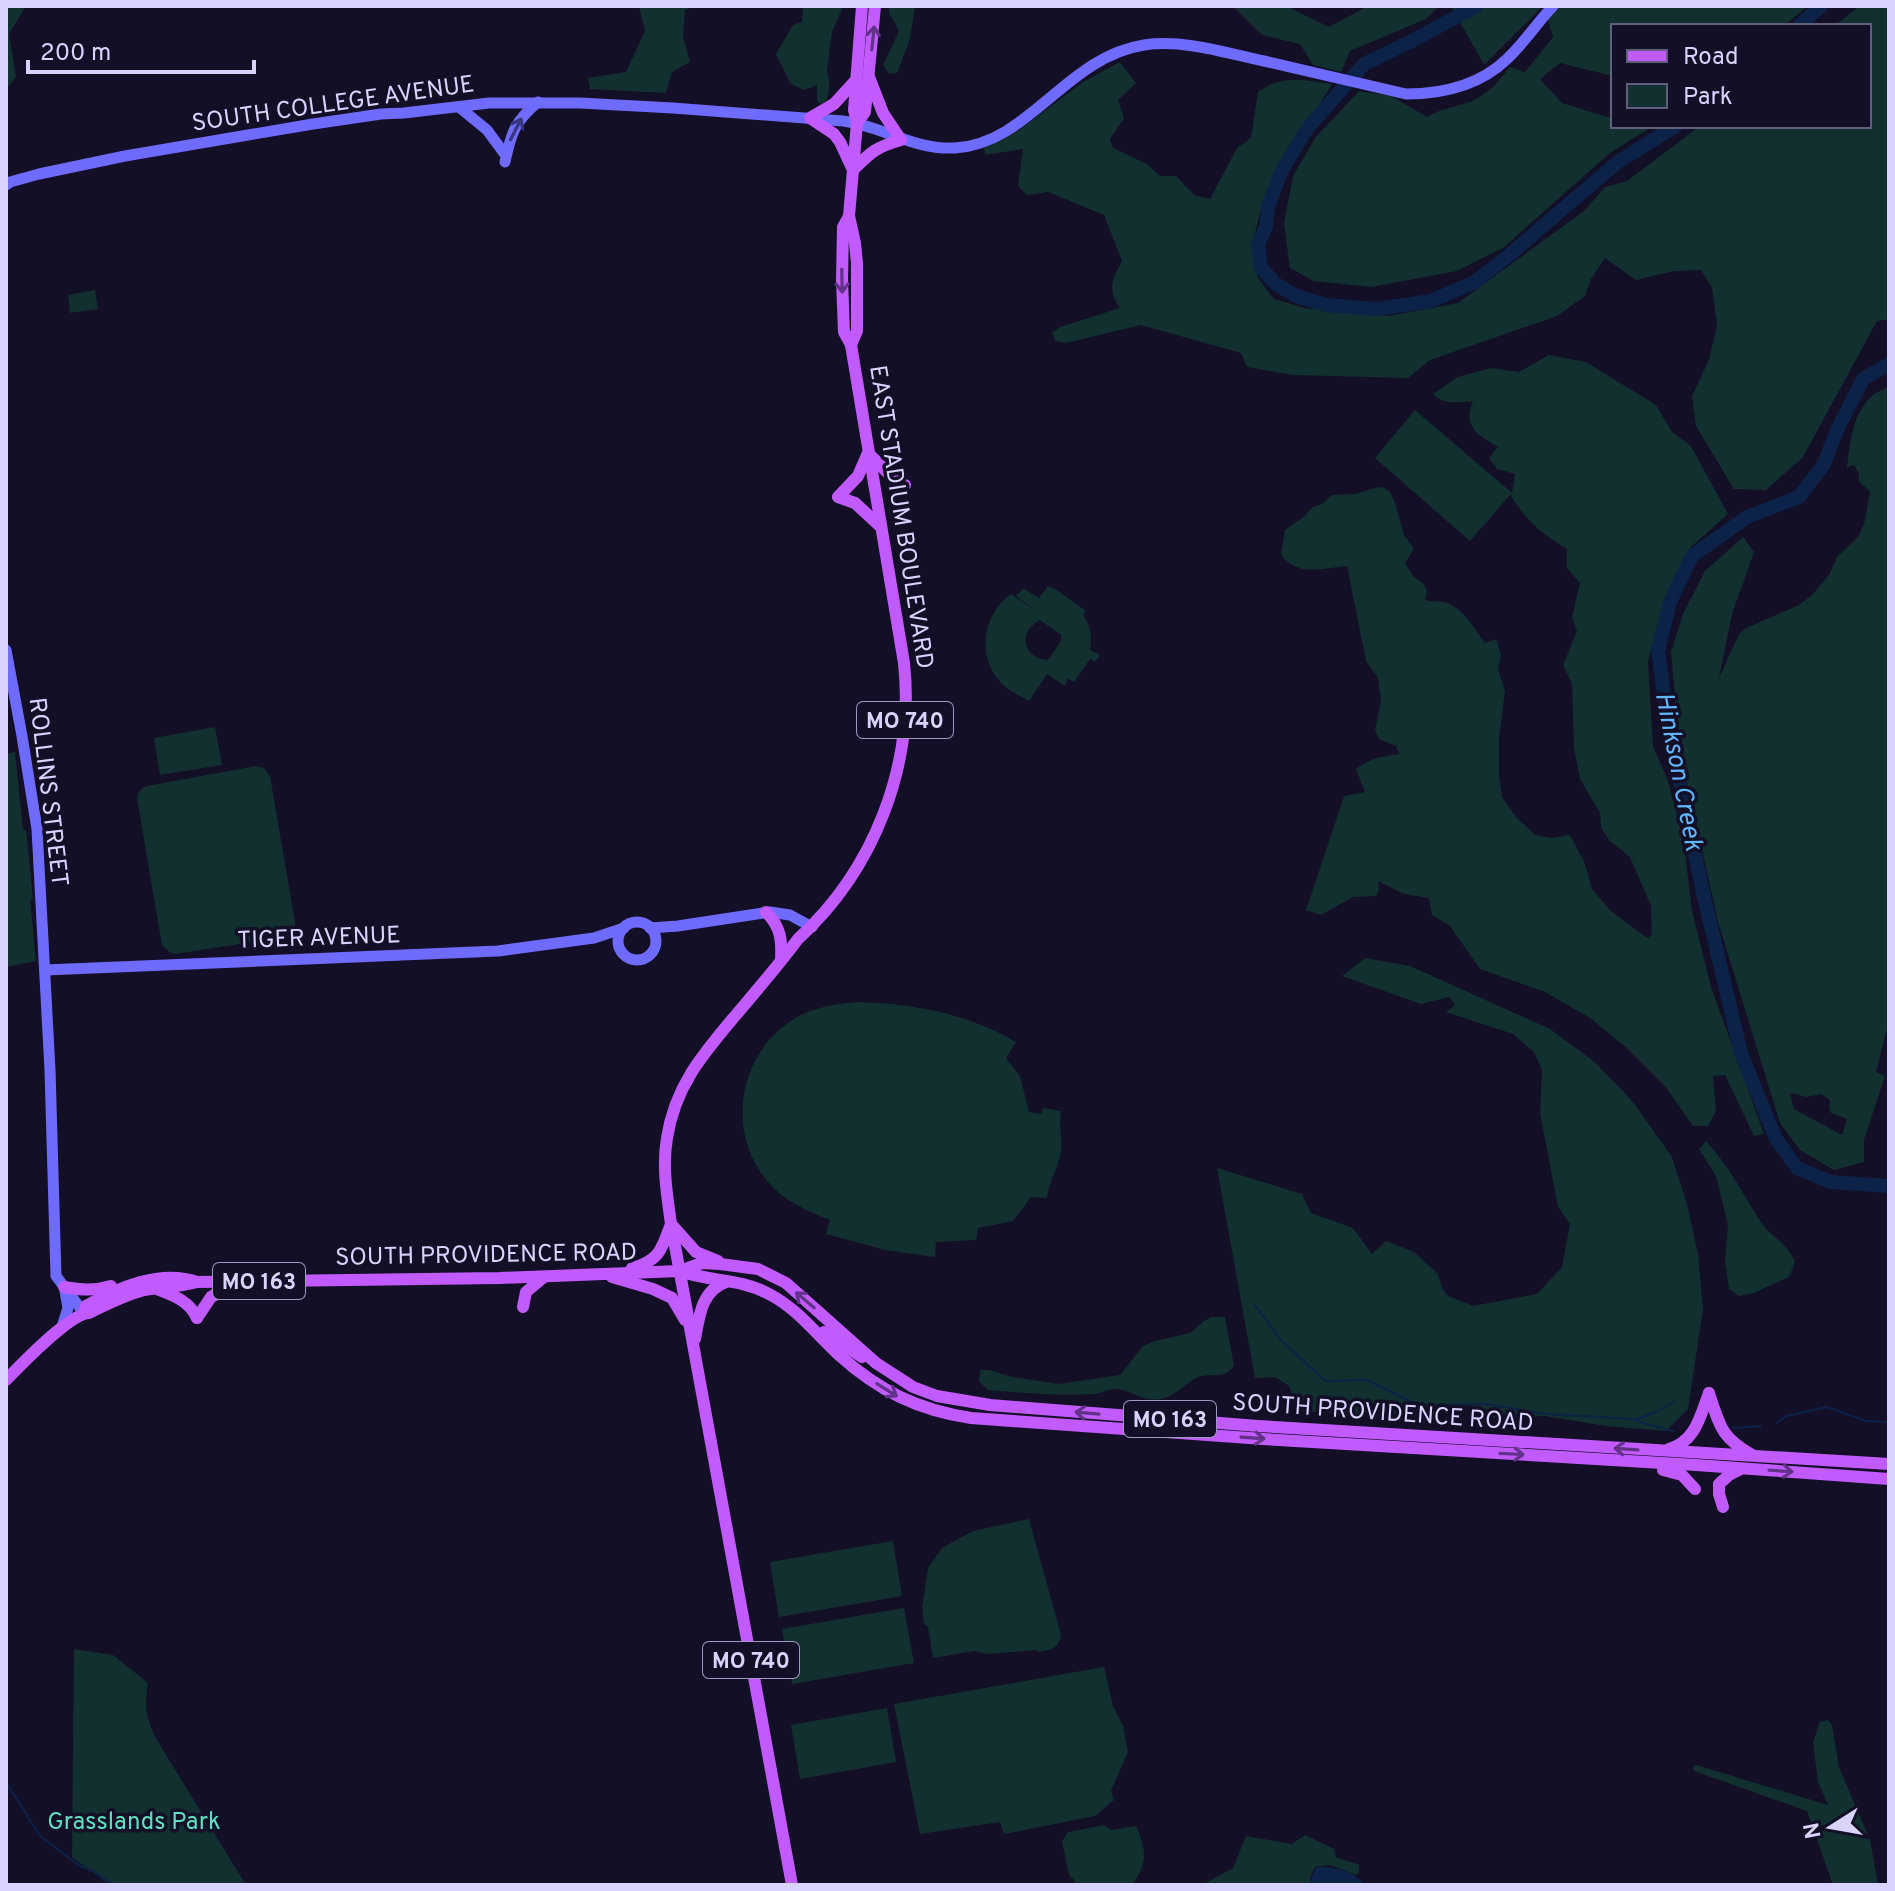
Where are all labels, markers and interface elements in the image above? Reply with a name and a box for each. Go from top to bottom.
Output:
scale bar [28,24,254,74]
legend [1611,24,1871,128]
one-way arrow [865,25,880,52]
text: 200 m [40,39,111,69]
text: Road [1683,43,1739,73]
street label: SOUTH COLLEGE AVENUE [190,70,476,140]
text: Park [1683,83,1733,113]
one-way arrow [509,117,524,141]
one-way arrow [834,267,850,294]
street label: EAST STADIUM BOULEVARD [861,363,939,671]
water label: Hinkson Creek [1646,689,1709,855]
street label: ROLLINS STREET [21,696,73,888]
road number: MO 740 [857,702,953,738]
street label: TIGER AVENUE [237,921,401,957]
street label: SOUTH PROVIDENCE ROAD [335,1238,637,1274]
road number: MO 163 [213,1263,305,1299]
one-way arrow [796,1291,816,1309]
one-way arrow [875,1382,898,1398]
street label: SOUTH PROVIDENCE ROAD [1231,1389,1534,1439]
road number: MO 163 [1124,1401,1216,1437]
one-way arrow [1074,1405,1101,1420]
one-way arrow [1239,1431,1266,1446]
one-way arrow [1613,1441,1640,1456]
one-way arrow [1498,1447,1525,1462]
one-way arrow [1767,1464,1794,1479]
road number: MO 740 [703,1642,799,1678]
north arrow [1791,1787,1871,1867]
park label: Grasslands Park [47,1808,221,1838]
text: N [1799,1820,1829,1841]

